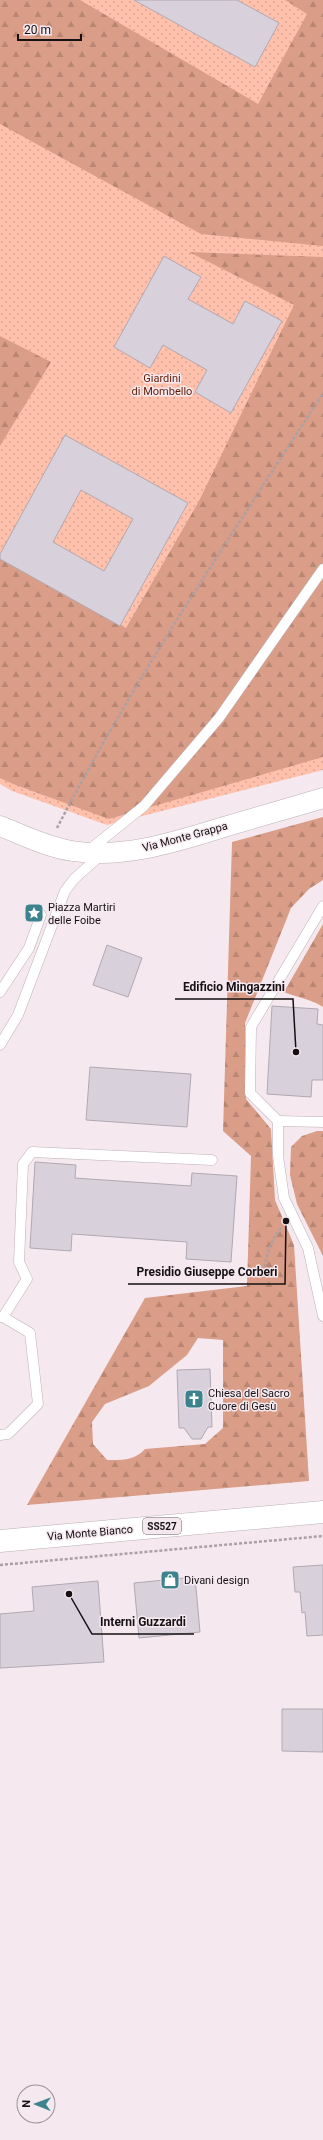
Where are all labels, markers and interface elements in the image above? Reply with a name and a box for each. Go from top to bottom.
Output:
scale bar [18,16,81,42]
text: 20 m [24,23,51,37]
park label: Giardini di Mombello [132,372,192,398]
street label: Via Monte Grappa [141,819,229,855]
place label: Piazza Martiri delle Foibe [48,901,115,927]
place icon: Piazza Martiri delle Foibe [23,902,45,924]
callout: Edificio Mingazzini [175,975,293,999]
text: Edificio Mingazzini [183,980,285,994]
callout: Presidio Giuseppe Corberi [128,1260,285,1284]
text: Presidio Giuseppe Corberi [136,1265,278,1279]
place label: Chiesa del Sacro Cuore di Gesù [208,1387,290,1413]
church icon: Chiesa del Sacro Cuore di Gesù [183,1388,205,1410]
road number: SS527 [143,1518,181,1534]
street label: Via Monte Bianco [47,1523,133,1543]
shop icon: Divani design [159,1569,181,1591]
place label: Divani design [184,1574,249,1587]
callout: Interni Guzzardi [92,1610,194,1634]
text: Interni Guzzardi [100,1615,186,1629]
north arrow [16,2084,56,2124]
text: N [20,2100,33,2108]

